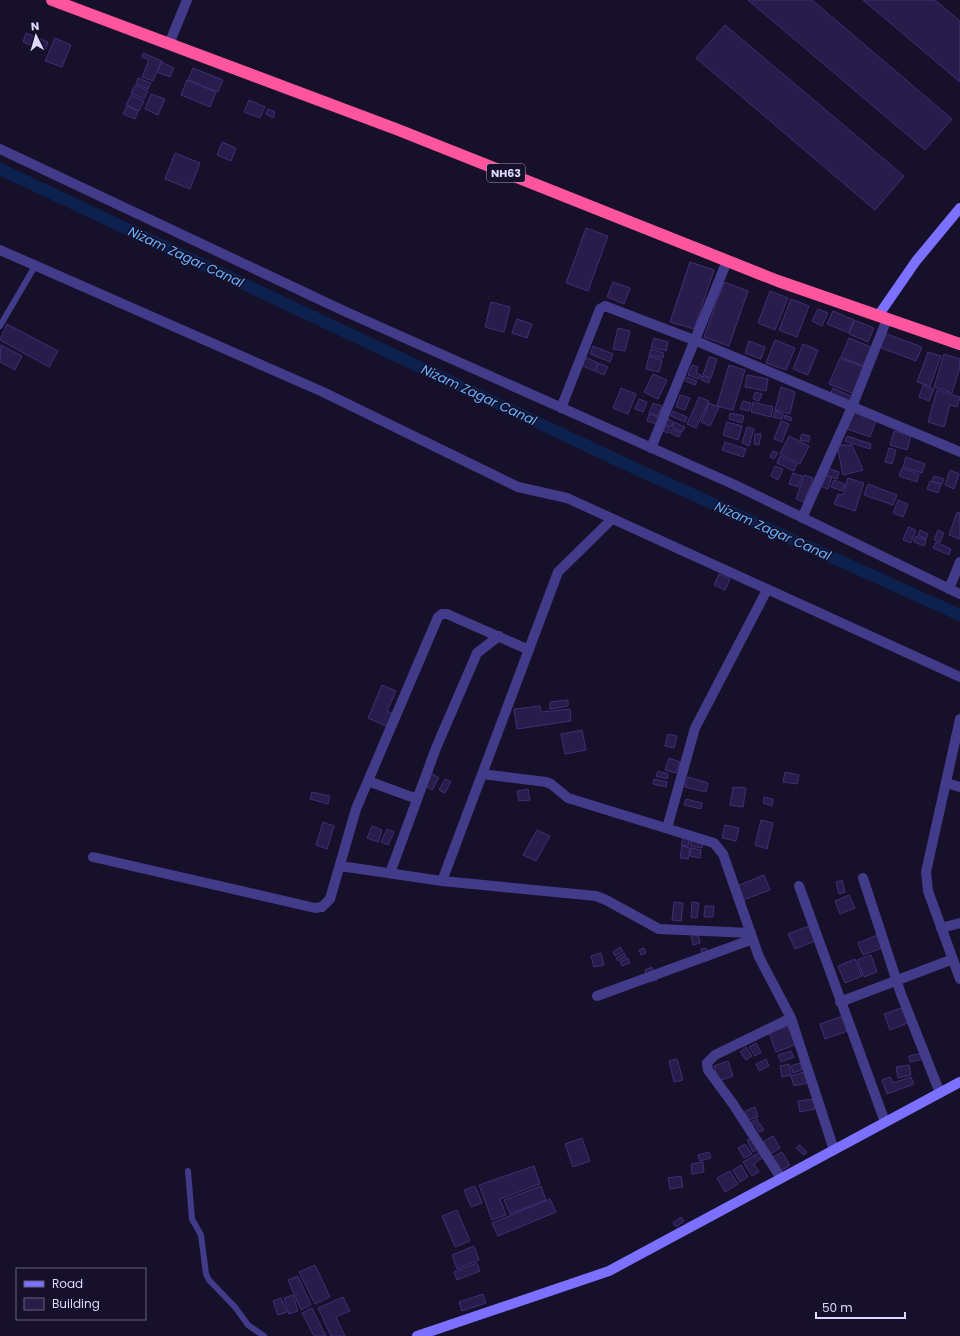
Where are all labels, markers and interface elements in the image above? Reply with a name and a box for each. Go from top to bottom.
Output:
north arrow [16,16,56,56]
text: N [30,18,40,34]
road number: NH63 [487,164,525,182]
water label: Nizam Zagar Canal [125,222,248,292]
water label: Nizam Zagar Canal [418,360,541,430]
water label: Nizam Zagar Canal [712,497,835,566]
legend [16,1268,146,1320]
text: Road [52,1275,83,1292]
scale bar [816,1294,905,1320]
text: Building [52,1295,100,1312]
text: 50 m [822,1299,853,1316]

